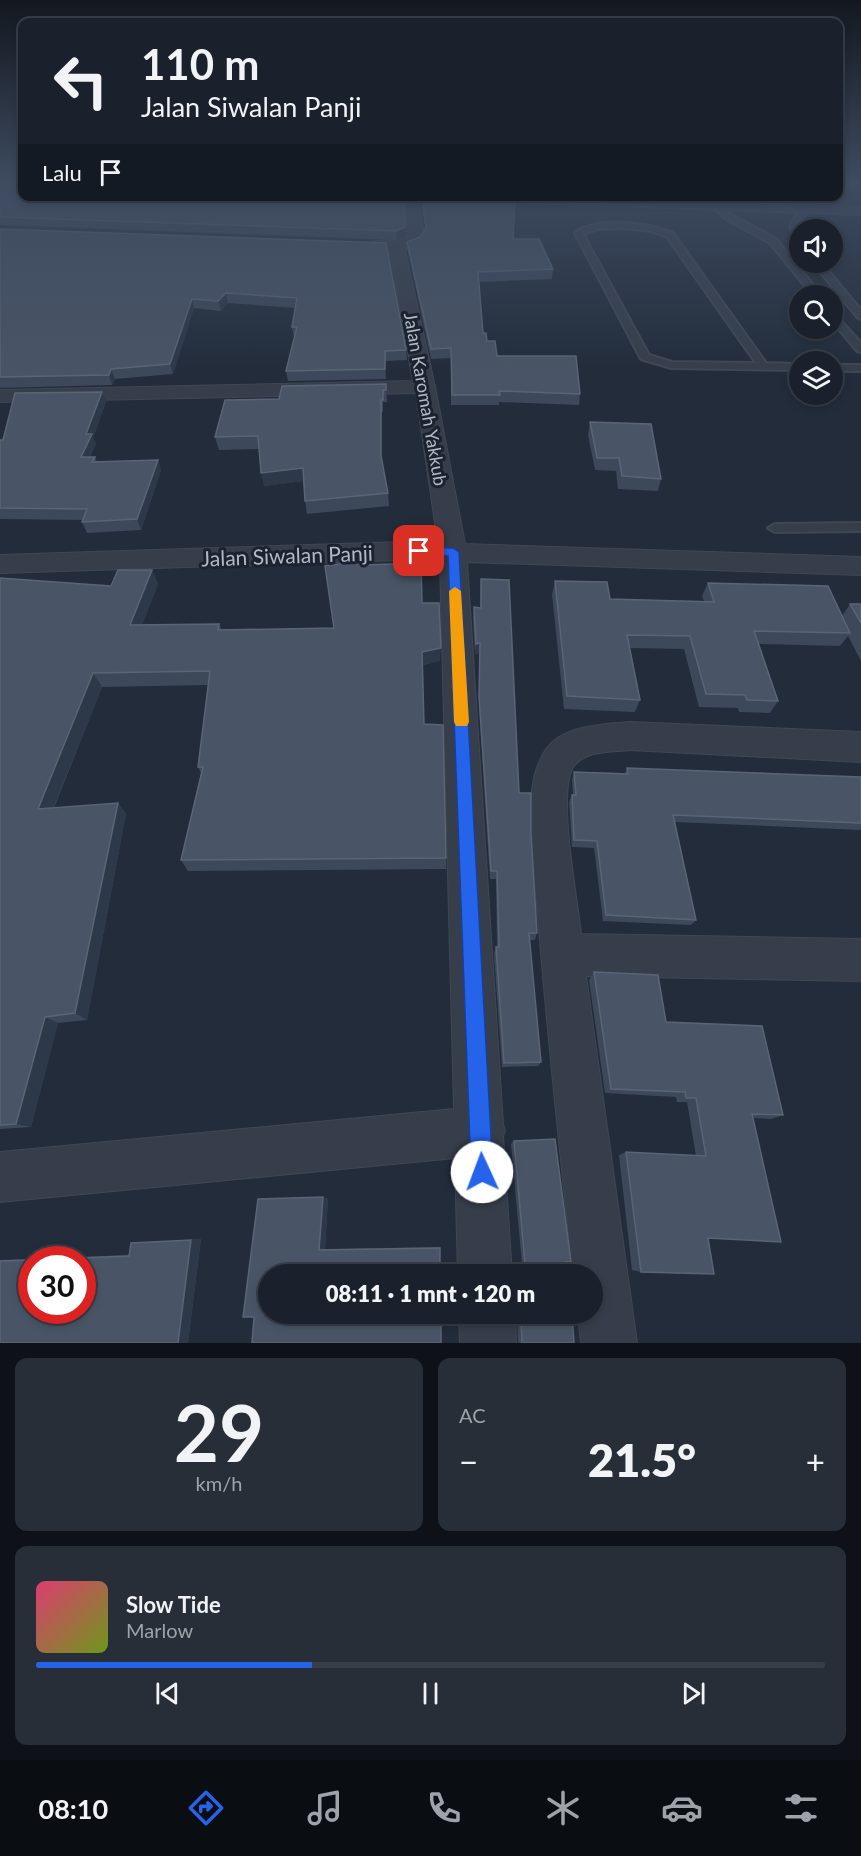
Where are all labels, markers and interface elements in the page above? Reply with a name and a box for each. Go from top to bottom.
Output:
text: 110 m [141,39,259,89]
icon: left [42,42,120,120]
text: Jalan Siwalan Panji [141,90,362,123]
icon: arrive [94,156,127,189]
text: Lalu [42,159,82,186]
map controls [789,219,843,405]
button: sound [789,219,843,273]
button: search [789,285,843,339]
street label: Jalan Karomah Yakkub [400,311,452,487]
button: layers [789,351,843,405]
pin [393,525,444,576]
icon: arrive [402,534,435,567]
street label: Jalan Siwalan Panji [201,540,373,570]
position arrow [450,1140,514,1204]
speed limit sign: 30 [18,1246,96,1324]
text: 08:11 · 1 mnt · 120 m [326,1280,535,1307]
text: 29 [174,1385,264,1479]
text: AC [459,1403,486,1427]
text: 21.5° [588,1433,696,1487]
text: − [459,1441,478,1481]
text: + [806,1441,825,1481]
text: km/h [196,1471,242,1495]
text: Slow Tide [126,1591,221,1618]
text: Marlow [126,1618,193,1642]
icon: previous [151,1677,184,1710]
icon: pause [414,1677,447,1710]
icon: next [677,1677,710,1710]
icon: directions [185,1787,227,1829]
icon: music [304,1787,346,1829]
icon: phone [423,1787,465,1829]
icon: climate [542,1787,584,1829]
icon: car [661,1787,703,1829]
icon: filters [780,1787,822,1829]
text: 08:10 [39,1792,108,1825]

